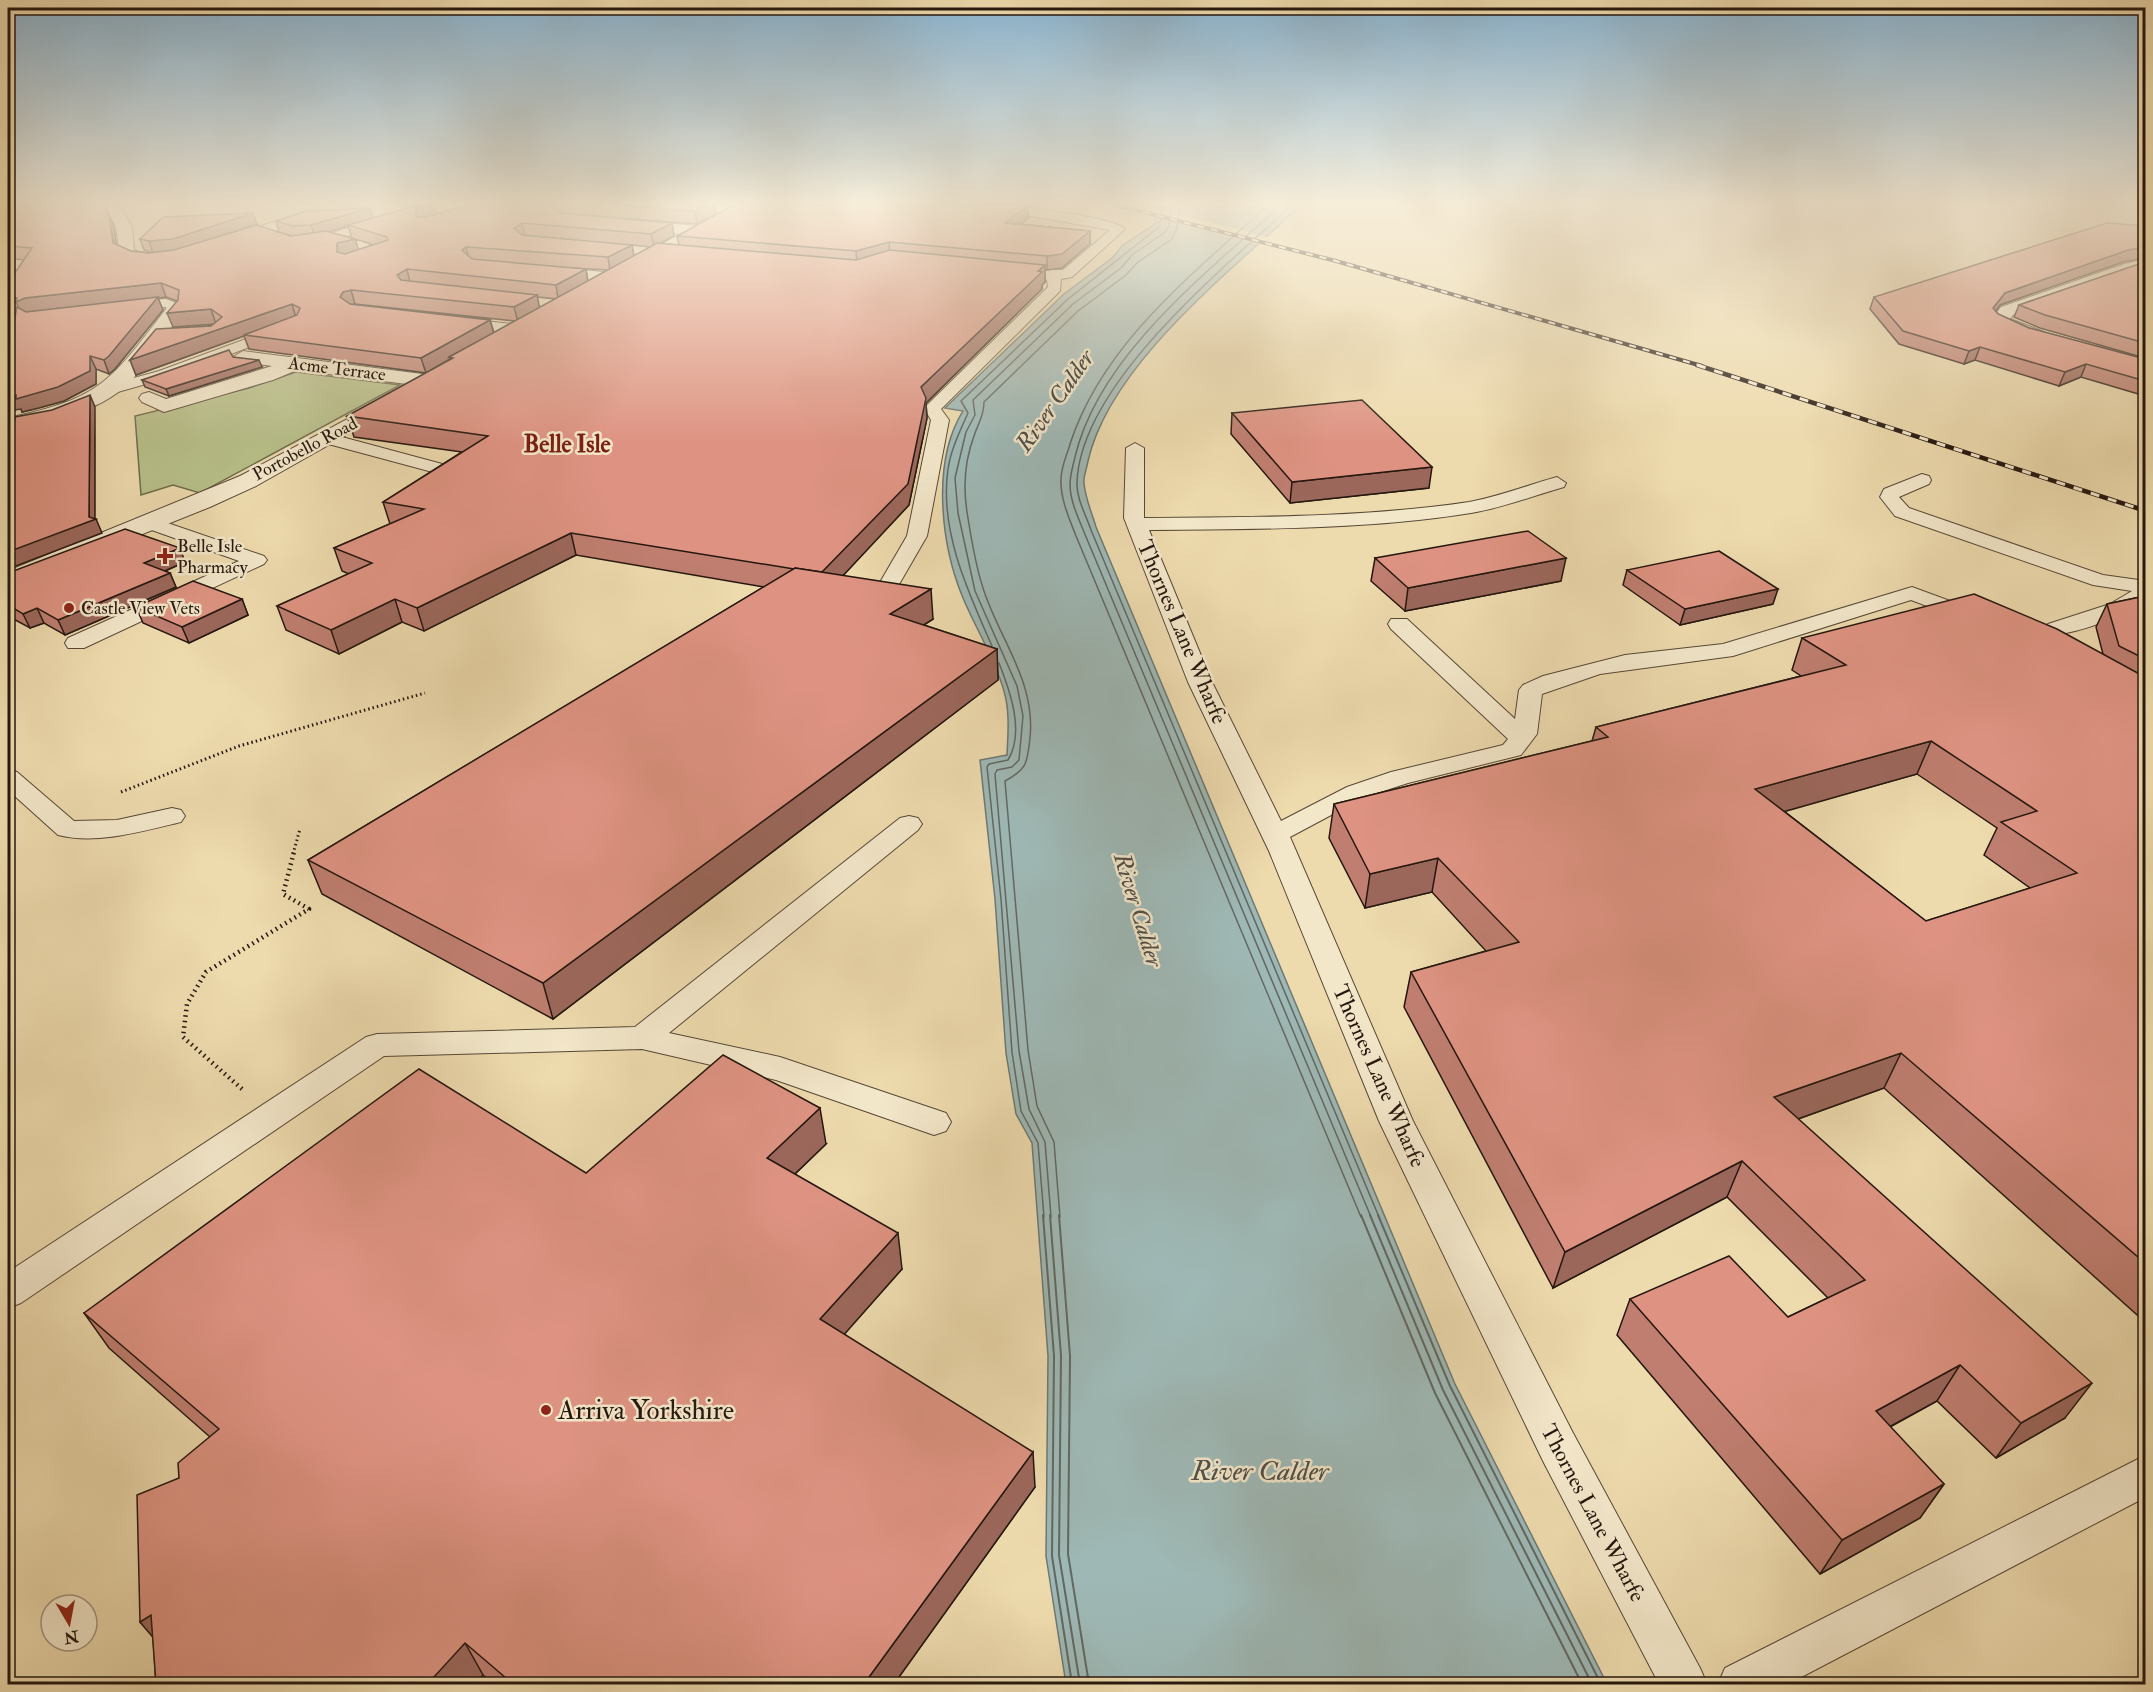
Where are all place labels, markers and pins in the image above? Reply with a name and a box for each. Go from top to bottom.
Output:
place label: Belle Isle Pharmacy [177,535,249,579]
marker: Belle Isle Pharmacy [158,549,172,563]
place label: Castle View Vets [81,597,200,620]
marker: Castle View Vets [62,601,76,615]
place label: Arriva Yorkshire [557,1394,734,1427]
marker: Arriva Yorkshire [539,1403,553,1417]

